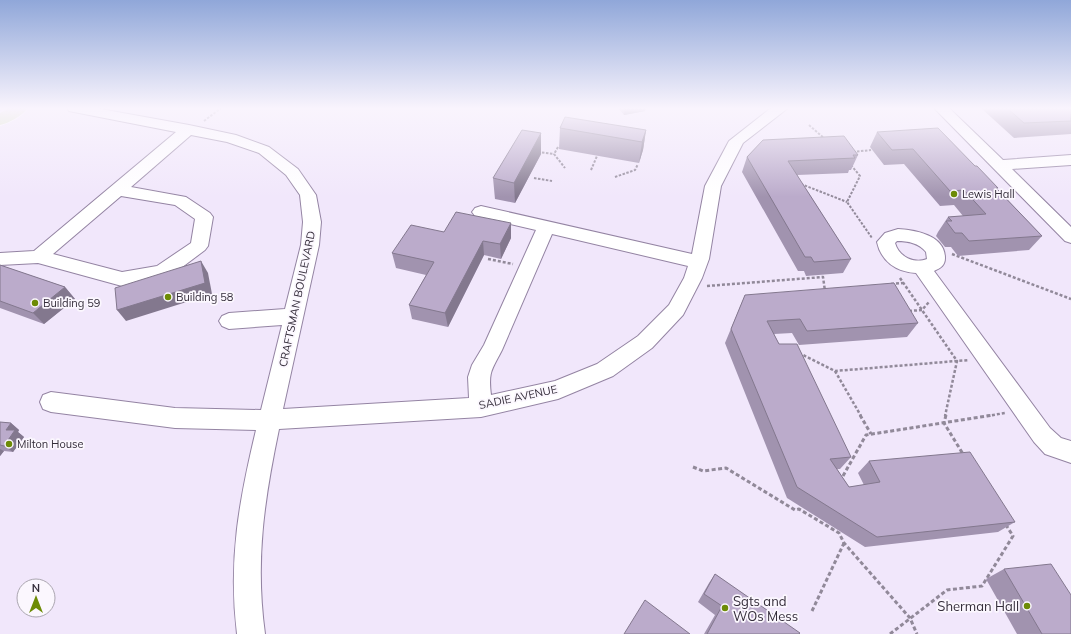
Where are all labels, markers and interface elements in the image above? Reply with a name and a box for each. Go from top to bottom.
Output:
place label: Lewis Hall [962,187,1015,201]
marker: Lewis Hall [949,189,959,199]
street label: CRAFTSMAN BOULEVARD [276,230,318,368]
place label: Building 58 [176,290,234,304]
marker: Building 58 [163,292,173,302]
place label: Building 59 [43,296,100,310]
marker: Building 59 [30,298,40,308]
street label: SADIE AVENUE [478,382,558,412]
place label: Milton House [17,437,84,451]
marker: Milton House [4,439,14,449]
north arrow [16,578,56,618]
text: N [32,581,40,595]
place label: Sgts and WOs Mess [733,593,798,624]
place label: Sherman Hall [937,598,1019,614]
marker: Sherman Hall [1022,601,1032,611]
marker: Sgts and WOs Mess [720,603,730,613]

